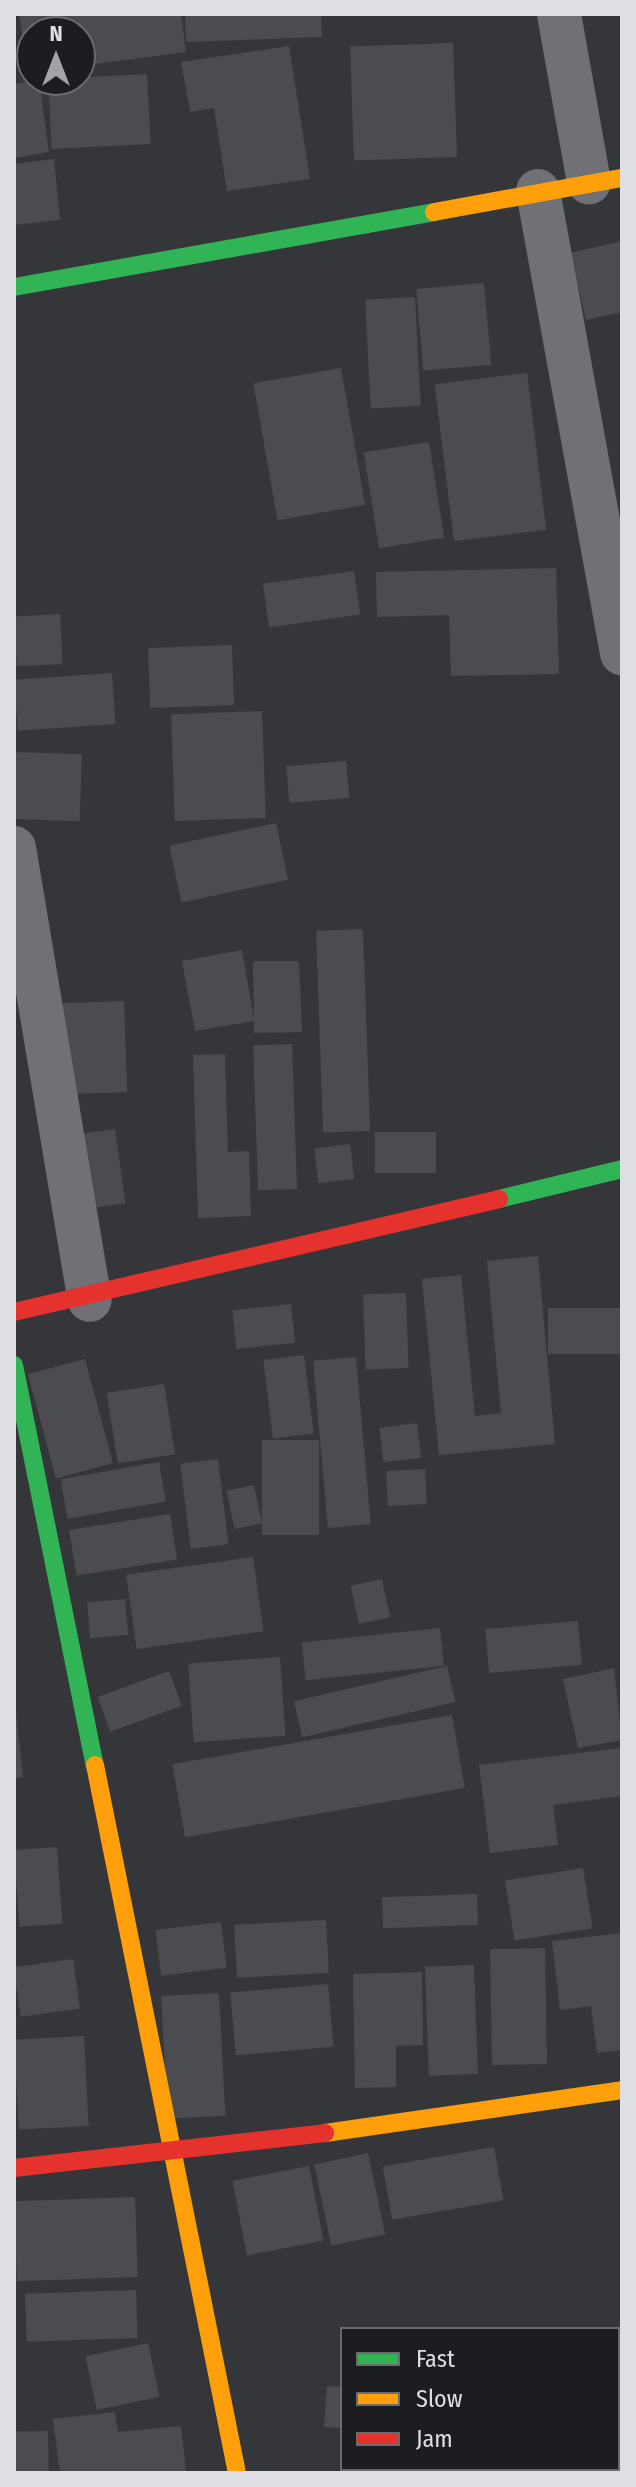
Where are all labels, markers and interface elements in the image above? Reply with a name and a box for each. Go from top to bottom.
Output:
north arrow [16,16,96,96]
text: N [49,20,63,47]
legend [340,2327,620,2471]
text: Fast [416,2345,455,2373]
text: Slow [416,2385,462,2413]
text: Jam [416,2425,453,2453]

